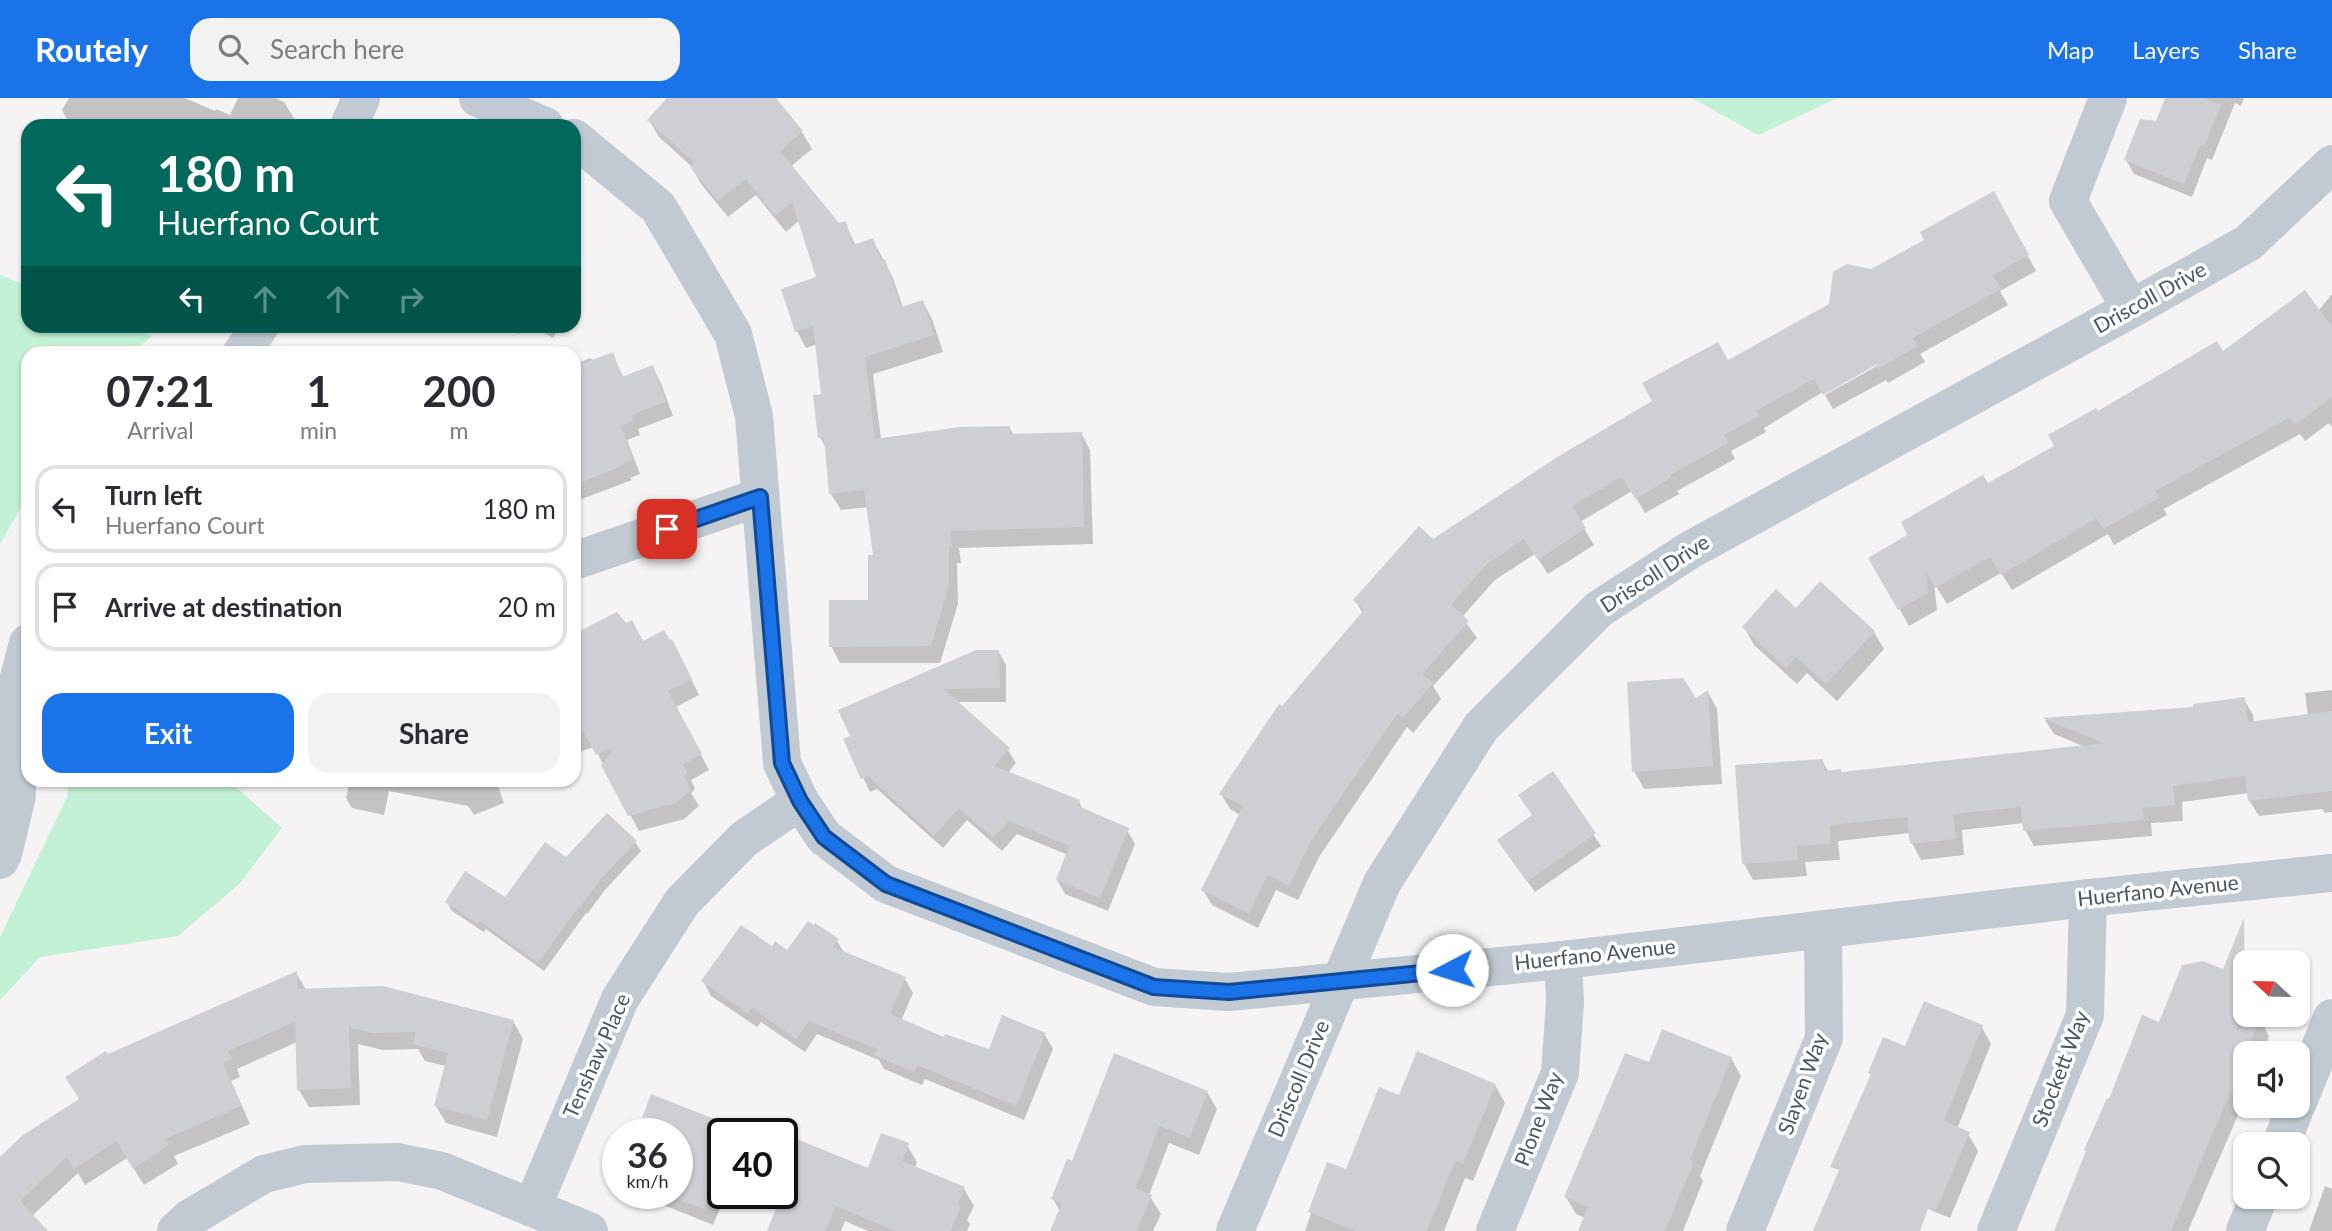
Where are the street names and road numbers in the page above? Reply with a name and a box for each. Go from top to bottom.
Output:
street label: Driscoll Drive [2089,256,2210,338]
street label: Driscoll Drive [1595,528,1713,617]
street label: Huerfano Avenue [2076,869,2240,910]
street label: Huerfano Avenue [1513,933,1677,974]
street label: Tenshaw Place [557,989,634,1122]
street label: Stockett Way [2026,1007,2093,1130]
street label: Driscoll Drive [1262,1016,1333,1141]
street label: Slayen Way [1772,1029,1832,1138]
street label: Plone Way [1508,1068,1567,1169]

